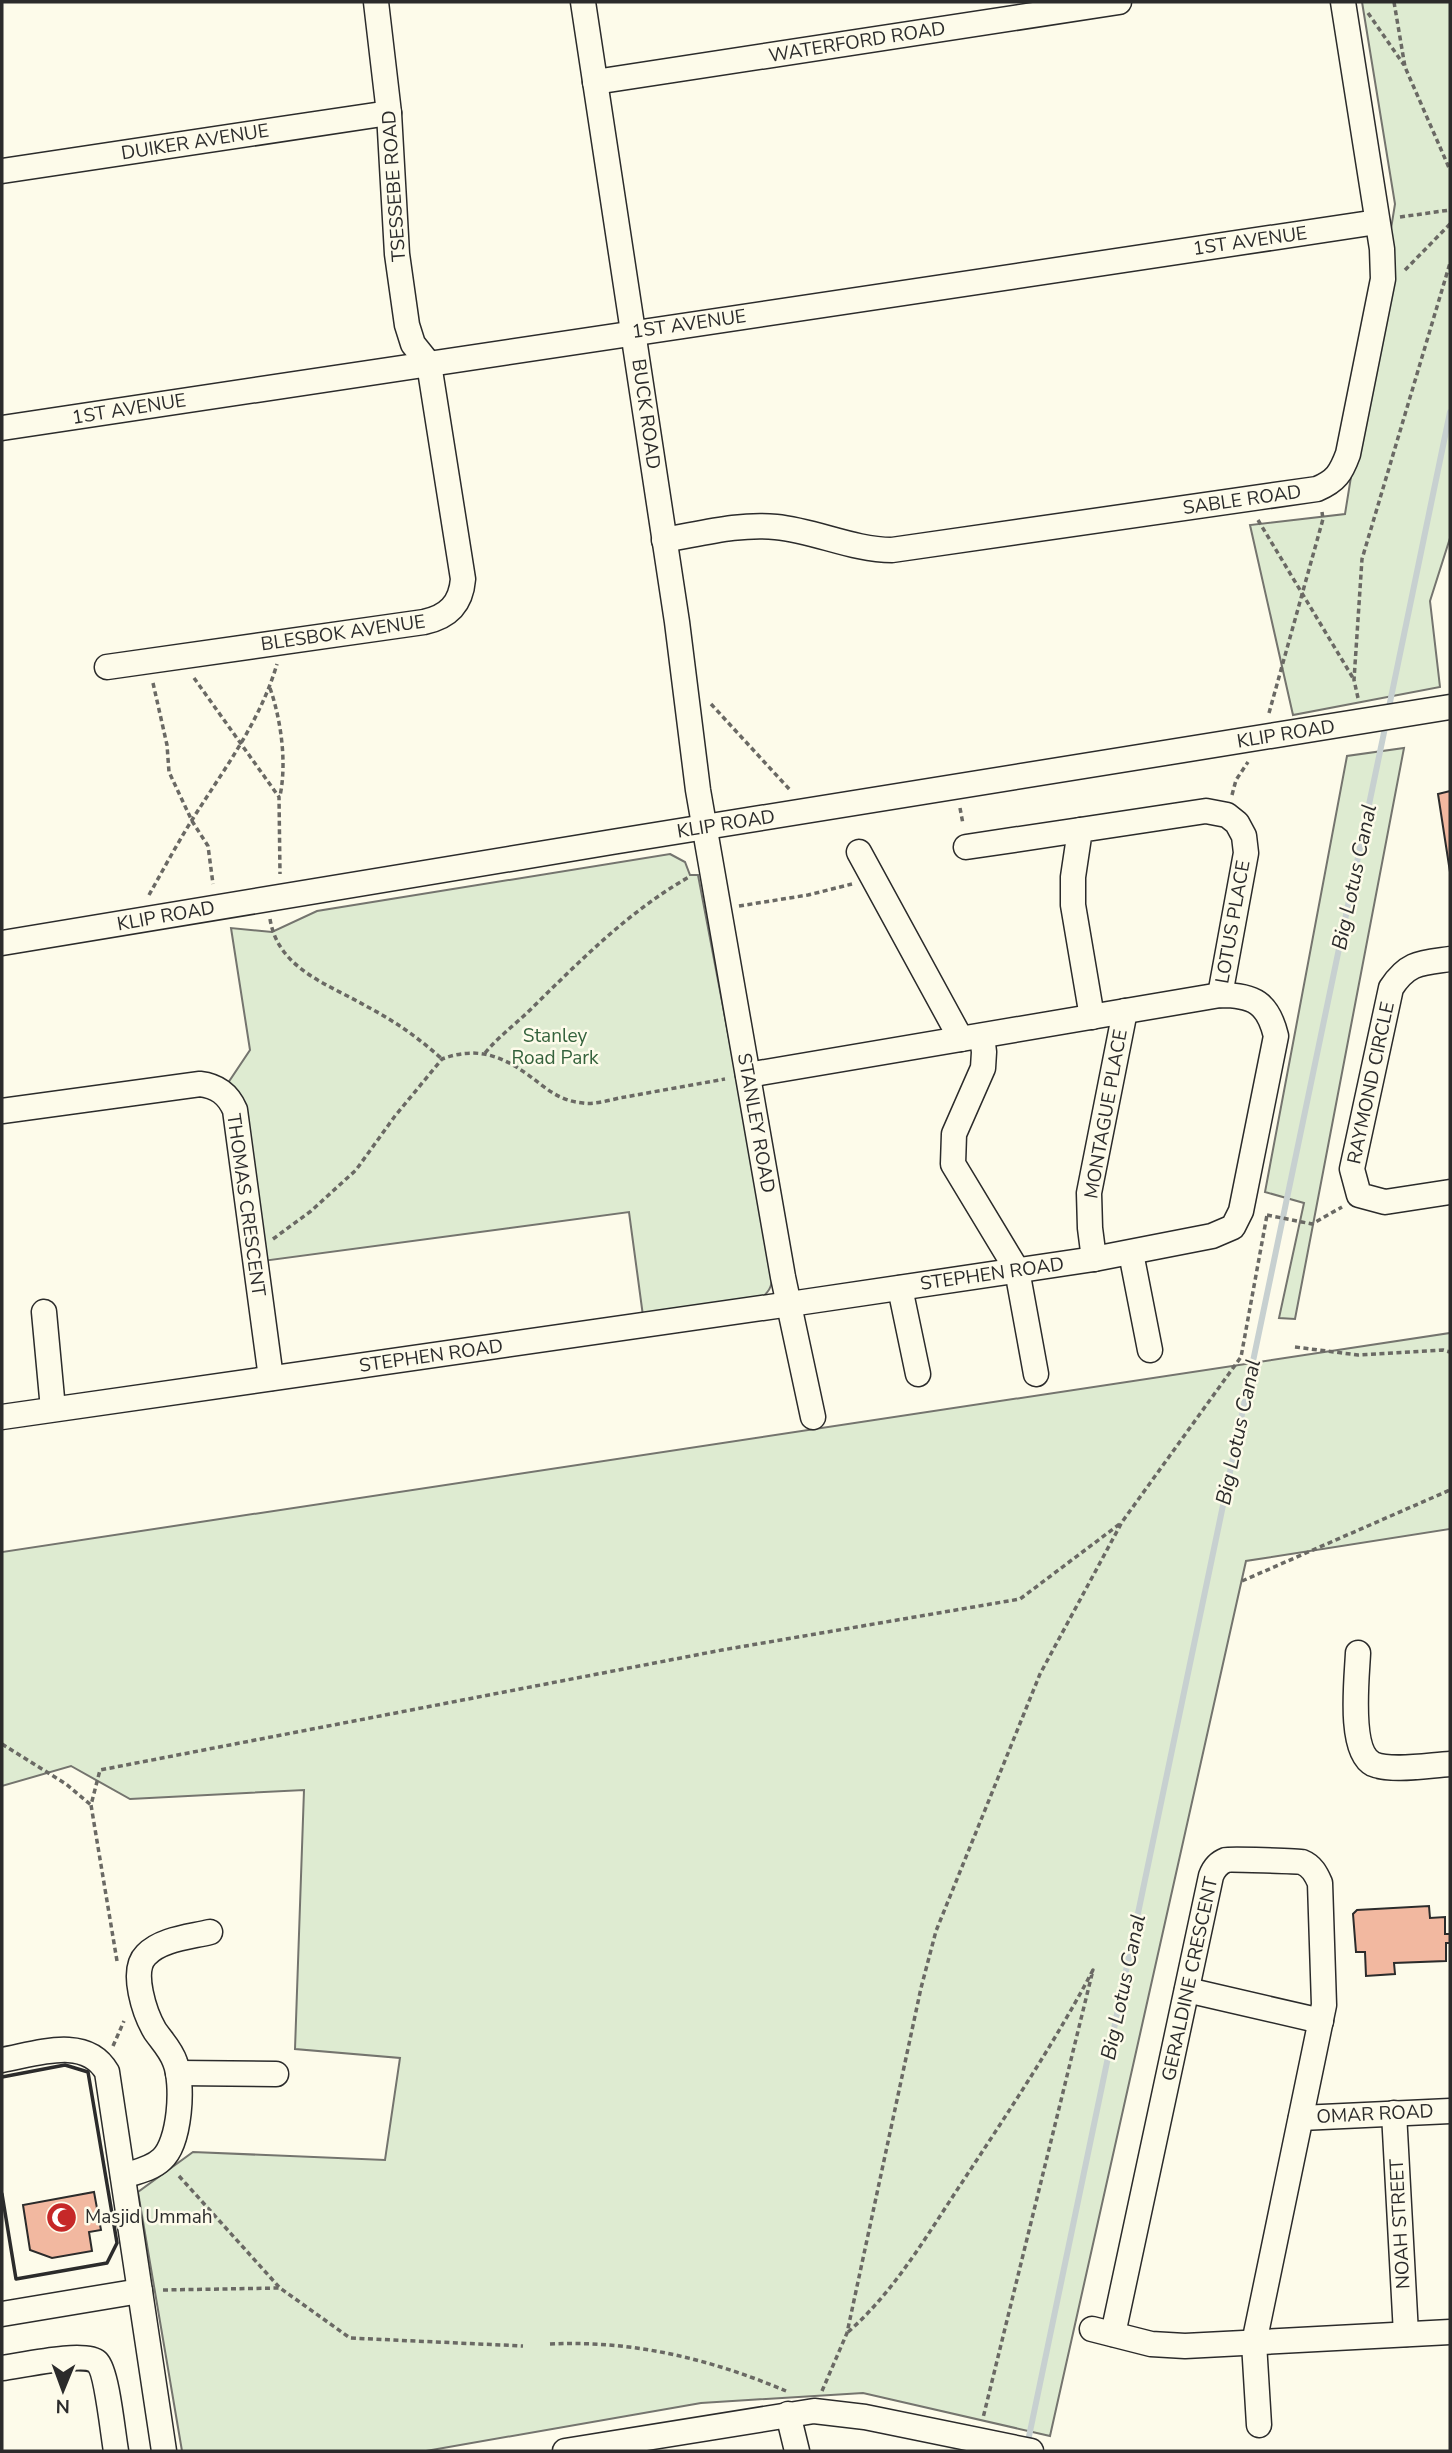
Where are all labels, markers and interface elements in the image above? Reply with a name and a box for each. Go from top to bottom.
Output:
street label: WATERFORD ROAD [767,15,947,69]
street label: TSESSEBE ROAD [376,109,412,263]
street label: DUIKER AVENUE [119,117,271,167]
street label: 1ST AVENUE [1191,220,1309,262]
street label: 1ST AVENUE [630,303,748,345]
street label: BUCK ROAD [625,357,667,471]
street label: 1ST AVENUE [70,387,188,431]
street label: SABLE ROAD [1181,479,1303,521]
street label: BLESBOK AVENUE [259,609,427,657]
street label: KLIP ROAD [1235,713,1337,755]
water label: Big Lotus Canal [1325,801,1383,953]
street label: KLIP ROAD [675,803,777,845]
street label: LOTUS PLACE [1209,858,1257,986]
street label: KLIP ROAD [115,895,217,937]
street label: RAYMOND CIRCLE [1341,1000,1401,1166]
park label: Stanley Road Park [511,1023,599,1071]
street label: MONTAGUE PLACE [1078,1027,1134,1201]
street label: STANLEY ROAD [731,1051,781,1195]
street label: THOMAS CRESCENT [220,1112,272,1299]
street label: STEPHEN ROAD [918,1251,1066,1297]
street label: STEPHEN ROAD [357,1333,505,1379]
water label: Big Lotus Canal [1209,1356,1267,1508]
street label: GERALDINE CRESCENT [1156,1874,1224,2083]
water label: Big Lotus Canal [1094,1911,1152,2063]
street label: OMAR ROAD [1316,2098,1434,2130]
street label: NOAH STREET [1384,2158,1416,2290]
mosque icon: Masjid Ummah [45,2200,79,2234]
place label: Masjid Ummah [85,2204,213,2230]
north arrow [28,2355,98,2425]
text: N [55,2393,70,2419]

